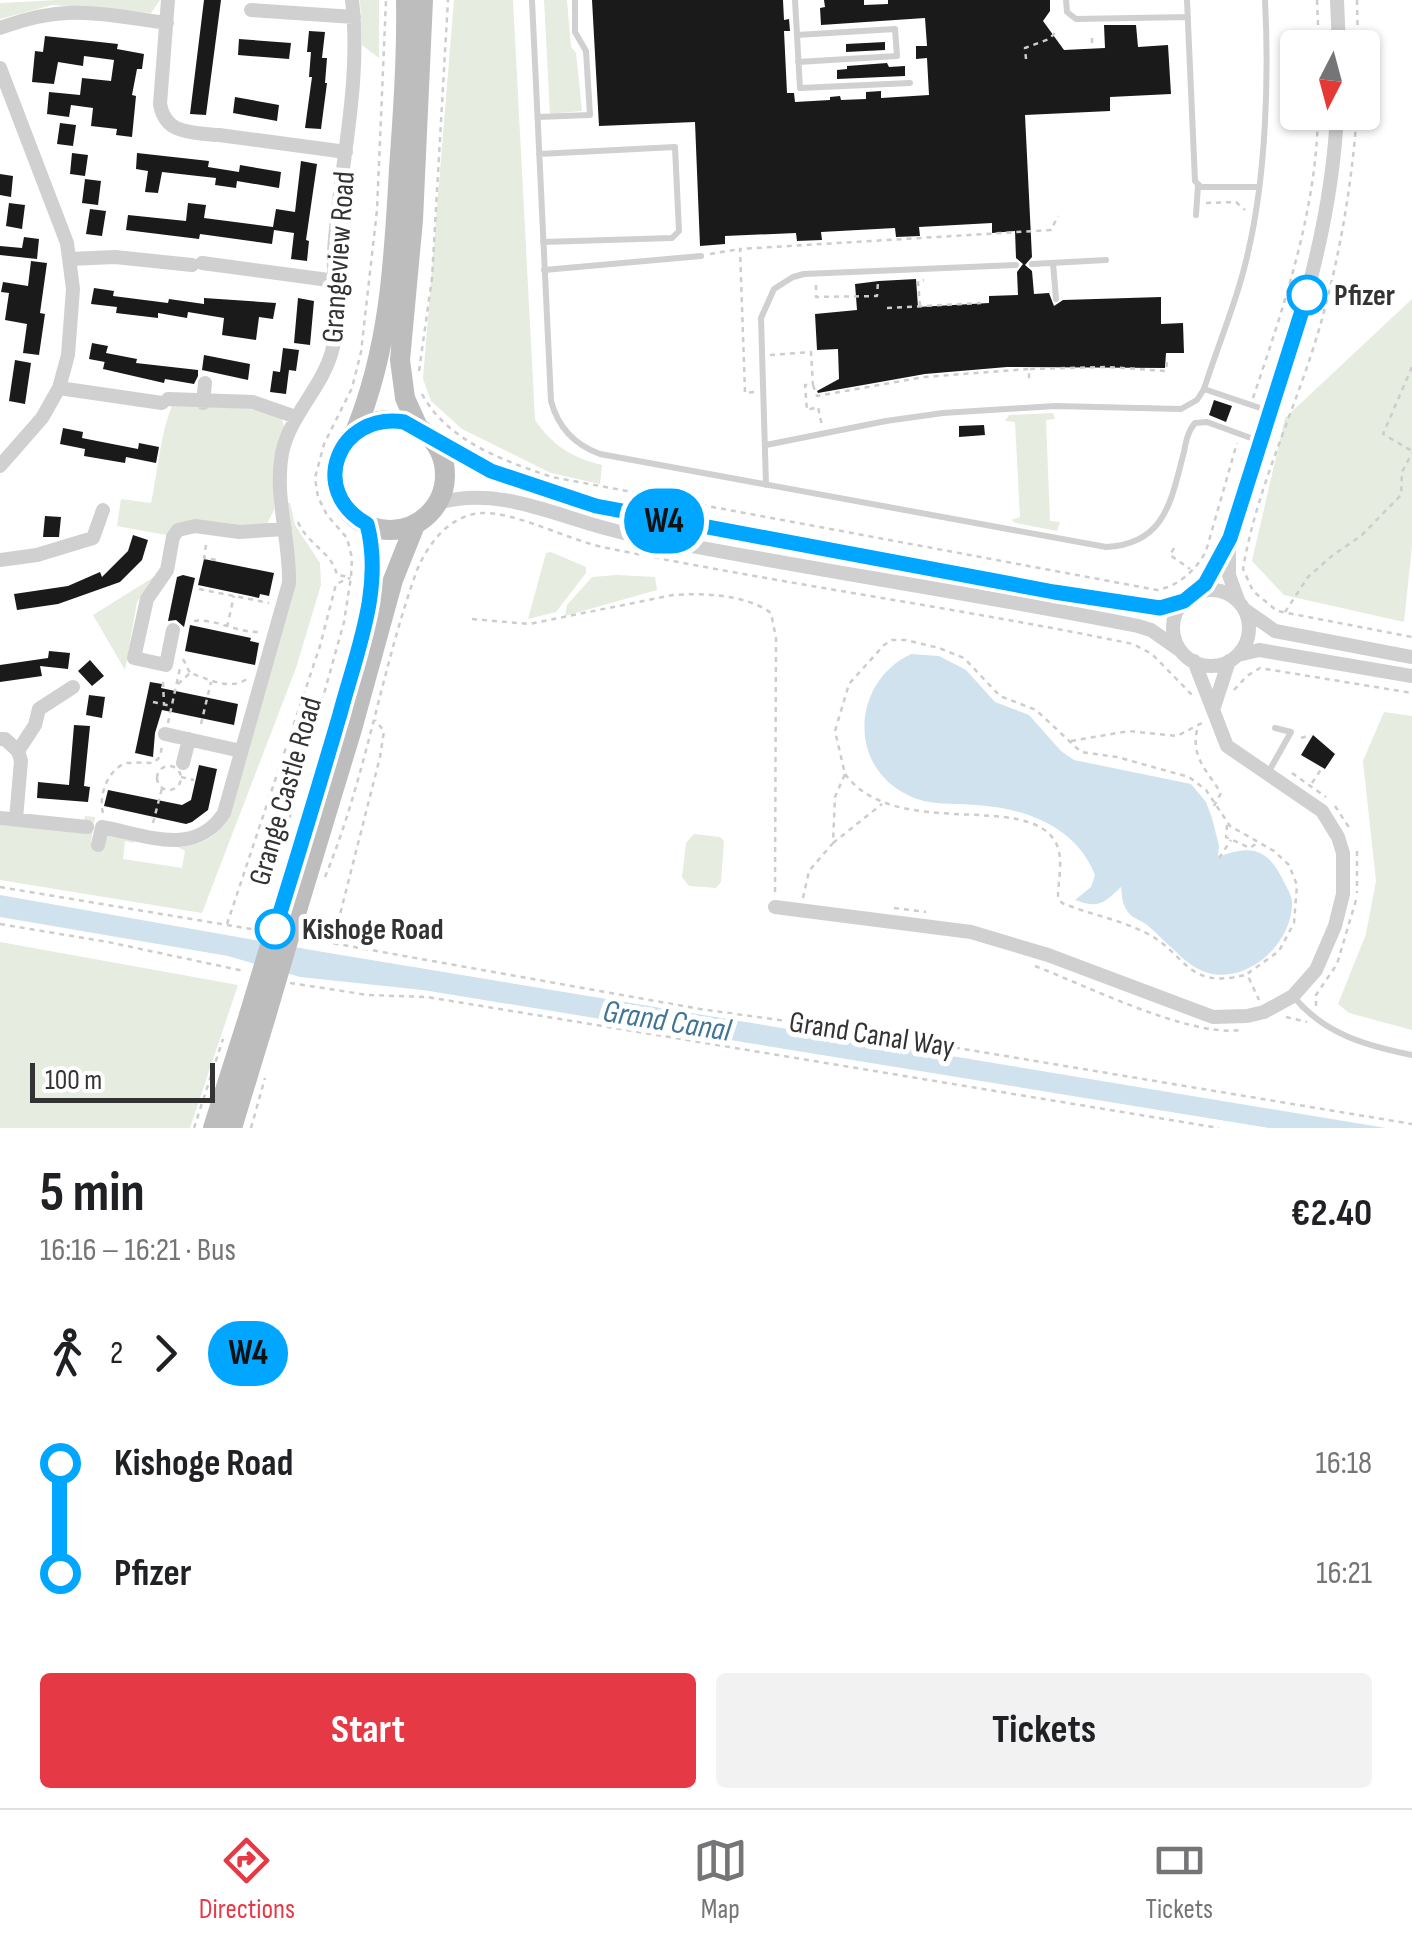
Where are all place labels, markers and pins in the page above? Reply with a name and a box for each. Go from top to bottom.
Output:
marker: Pfizer [1288,276,1326,314]
place label: Pfizer [1334,278,1395,314]
marker: Kishoge Road [256,910,294,948]
place label: Kishoge Road [302,912,443,948]

